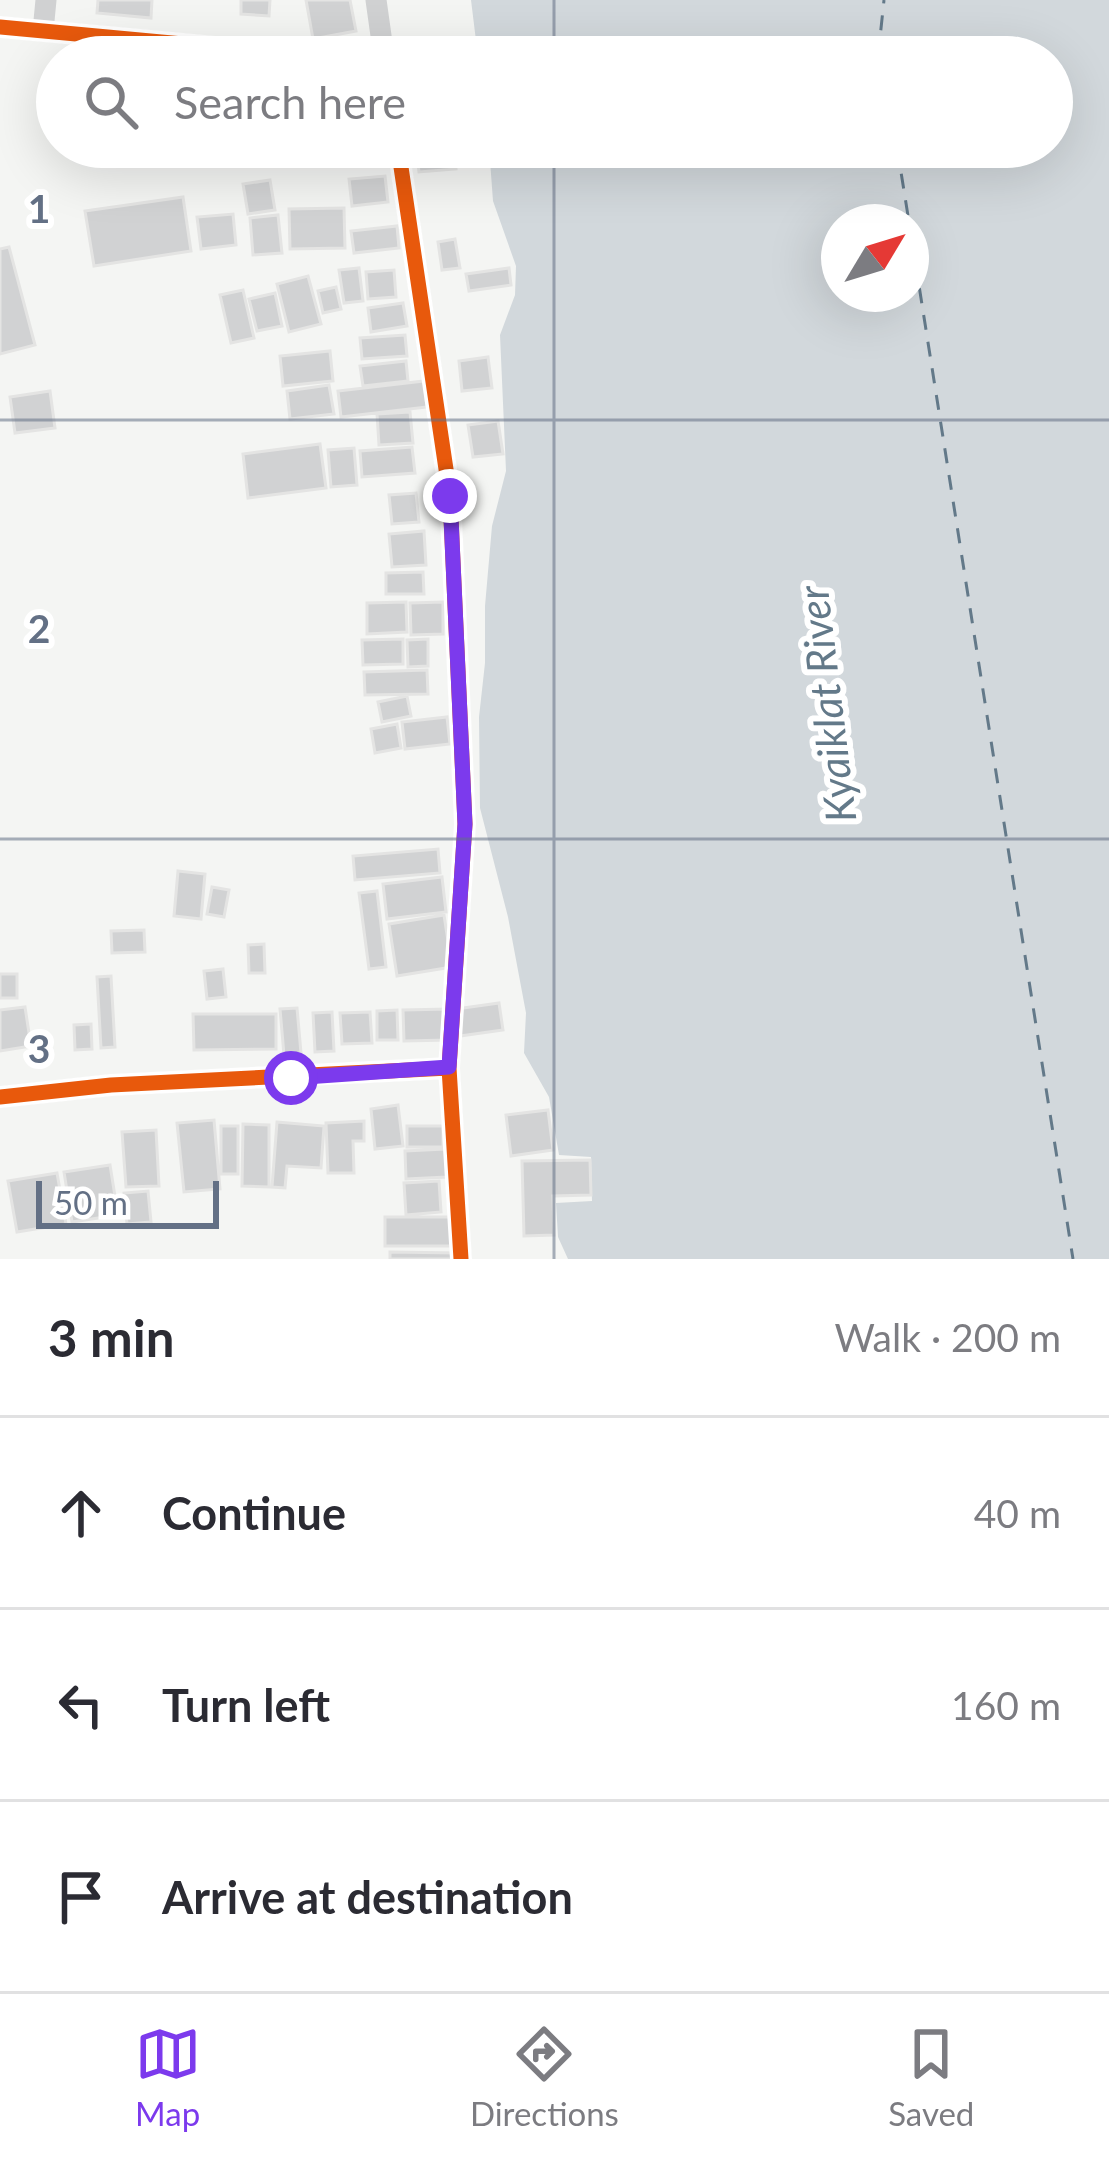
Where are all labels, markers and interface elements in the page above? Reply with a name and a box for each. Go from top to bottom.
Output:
search box [36,36,1073,168]
icon: search [78,69,144,135]
text: Search here [174,75,406,129]
text: 1 [28,185,50,231]
north arrow [821,204,929,312]
route end [423,469,477,523]
water label: Kyaiklat River [787,582,865,825]
text: 2 [28,605,50,651]
text: 3 [28,1025,50,1071]
route start [264,1051,318,1105]
scale bar [36,1175,219,1228]
text: 50 m [54,1182,128,1222]
text: 3 min [48,1307,174,1368]
text: Walk · 200 m [834,1314,1061,1360]
icon: ahead [48,1480,114,1546]
text: Continue [162,1486,346,1540]
text: 40 m [974,1490,1061,1536]
icon: left [48,1672,114,1738]
text: Turn left [162,1678,330,1732]
text: 160 m [951,1682,1061,1728]
icon: arrive [48,1864,114,1930]
text: Arrive at destination [162,1870,573,1924]
tab: Map [135,2021,201,2133]
tab: Directions [470,2021,619,2133]
tab: Saved [888,2021,974,2133]

